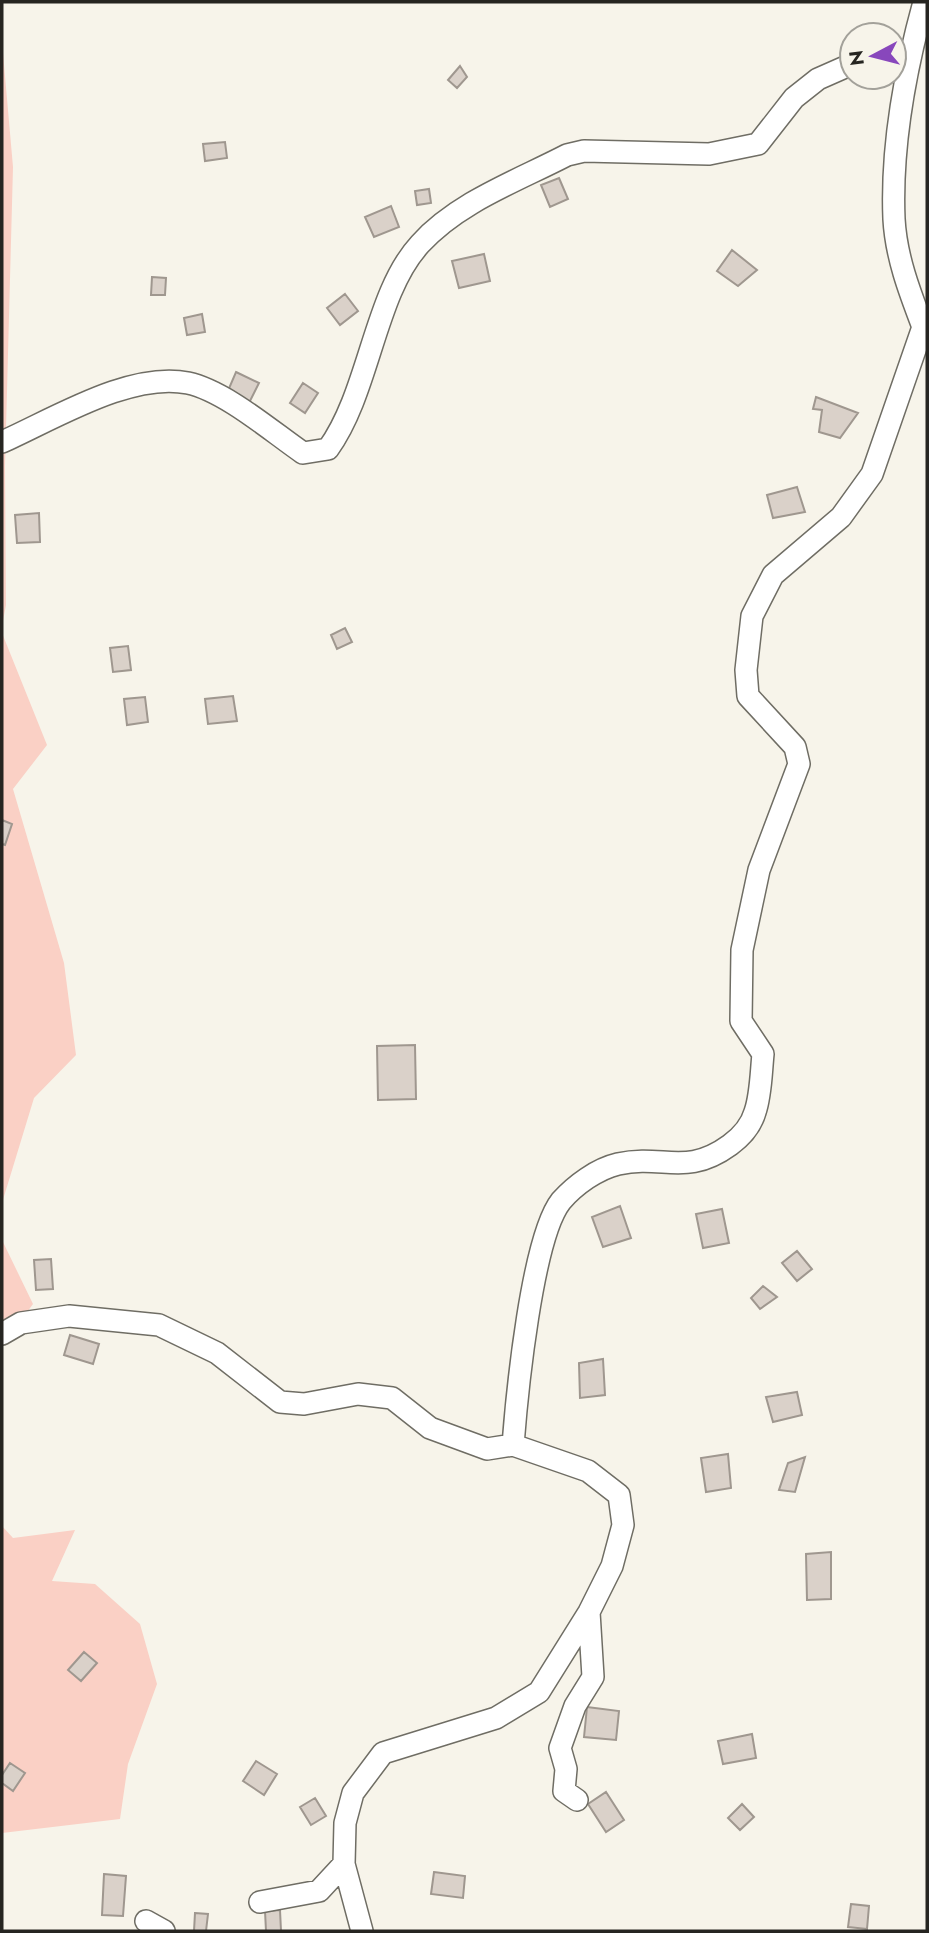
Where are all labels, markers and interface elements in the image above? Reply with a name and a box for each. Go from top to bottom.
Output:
north arrow [838,21,908,91]
text: N [842,49,871,67]

